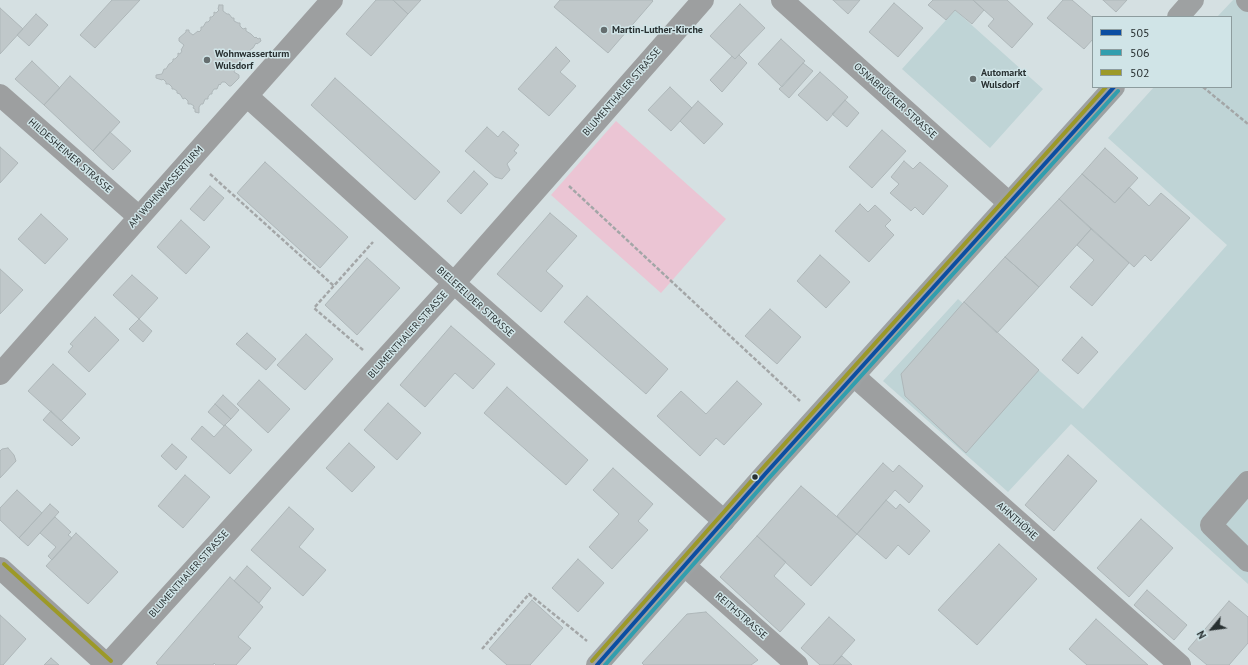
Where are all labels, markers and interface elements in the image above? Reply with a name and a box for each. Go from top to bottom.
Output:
legend [1092,16,1232,88]
place label: Martin-Luther-Kirche [612,24,703,36]
marker: Martin-Luther-Kirche [599,25,609,35]
text: 505 [1130,25,1150,40]
street label: BLUMENTHALER STRASSE [580,45,664,139]
text: 506 [1130,45,1150,60]
place label: Wohnwasserturm Wulsdorf [215,48,289,72]
marker: Wohnwasserturm Wulsdorf [202,55,212,65]
street label: OSNABRÜCKER STRASSE [851,61,939,141]
text: 502 [1130,65,1150,80]
place label: Automarkt Wulsdorf [981,67,1026,90]
marker: Automarkt Wulsdorf [968,74,978,84]
street label: HILDESHEIMER STRASSE [26,116,114,196]
street label: AM WOHNWASSERTURM [126,144,206,230]
street label: BIELEFELDER STRASSE [434,264,516,340]
street label: BLUMENTHALER STRASSE [366,289,450,381]
unlabelled marker [750,472,760,482]
street label: AHNTHÖHE [994,500,1040,542]
street label: BLUMENTHALER STRASSE [147,528,231,620]
street label: REITHSTRASSE [713,590,769,642]
north arrow [1192,609,1232,649]
text: N [1194,628,1209,641]

